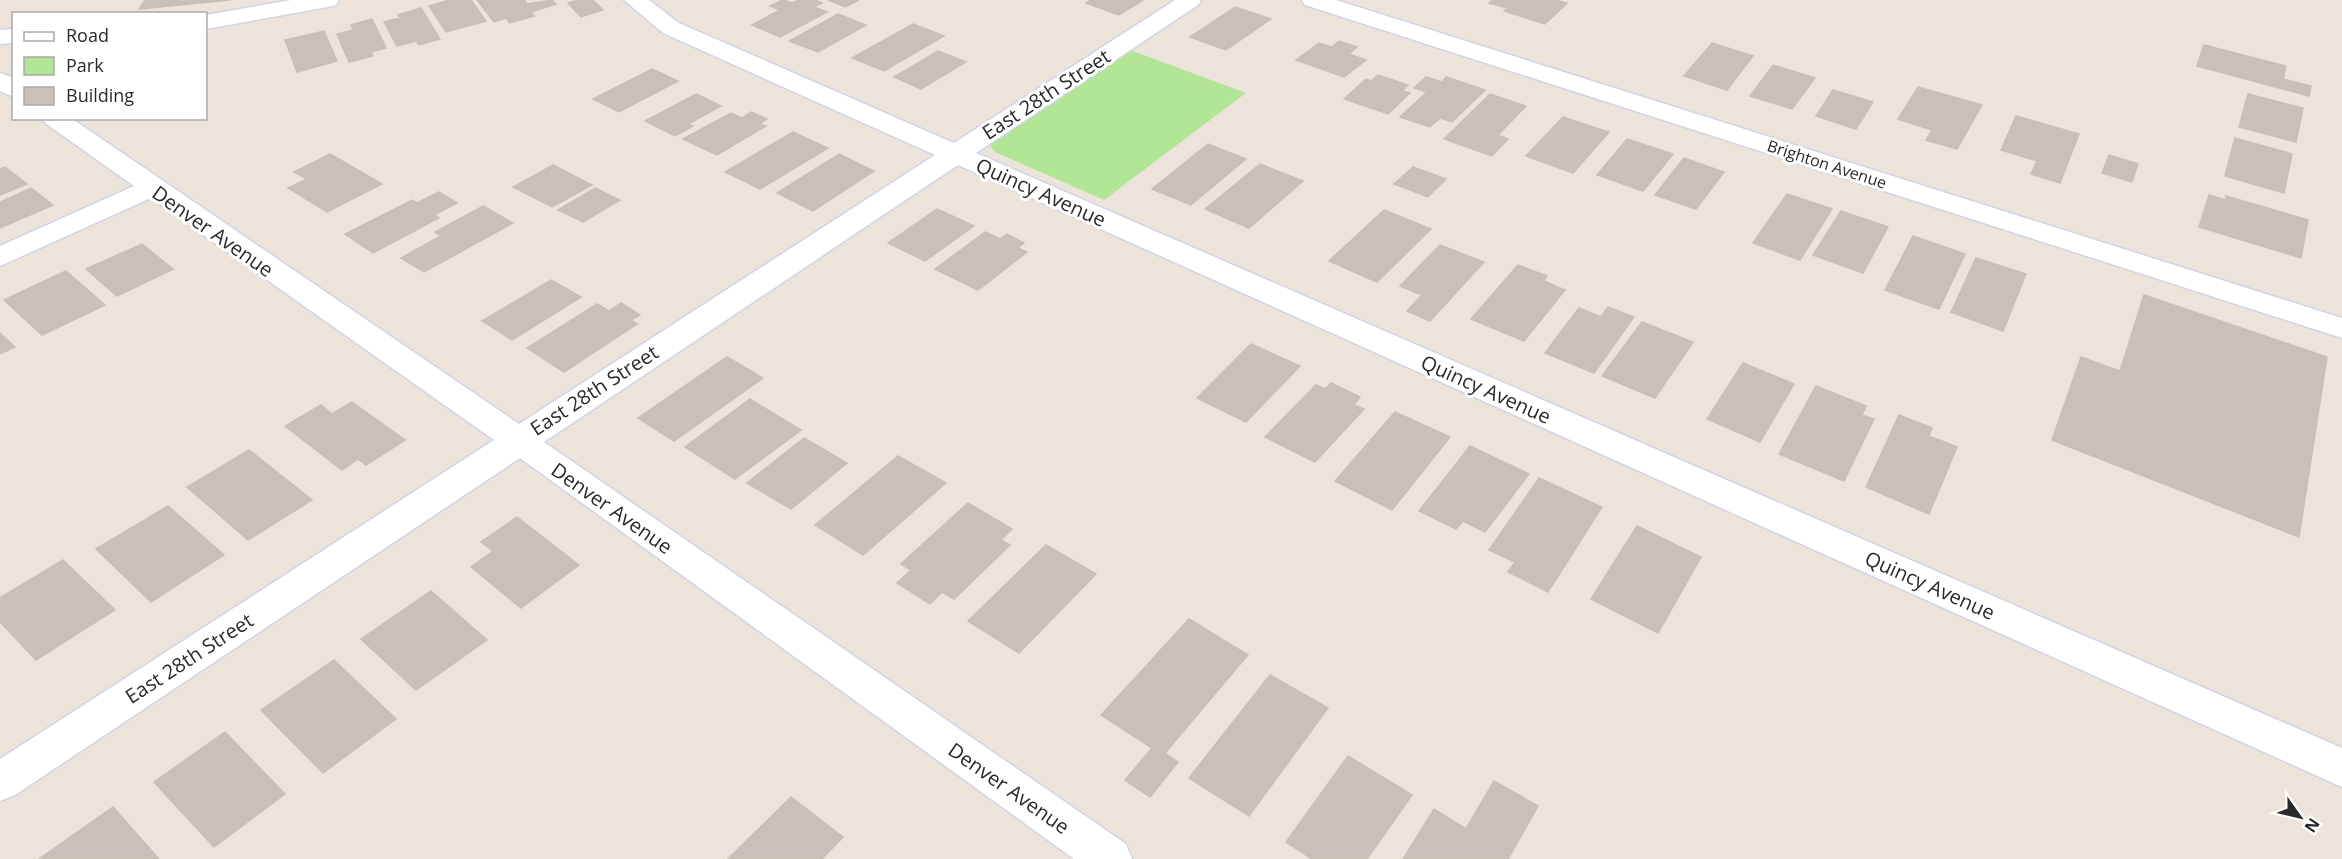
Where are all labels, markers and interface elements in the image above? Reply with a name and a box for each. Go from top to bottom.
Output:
legend [12,12,207,120]
text: Road [66,23,109,47]
street label: East 28th Street [977,43,1115,145]
text: Park [66,53,104,77]
text: Building [66,83,134,107]
street label: Brighton Avenue [1764,134,1890,194]
street label: Quincy Avenue [972,151,1110,233]
street label: Denver Avenue [147,179,279,283]
street label: East 28th Street [525,339,663,441]
street label: Quincy Avenue [1417,348,1555,430]
street label: Denver Avenue [546,456,678,560]
street label: Quincy Avenue [1861,544,1999,626]
street label: East 28th Street [120,607,258,709]
street label: Denver Avenue [943,736,1075,840]
north arrow [2270,787,2330,847]
text: N [2300,814,2325,837]

